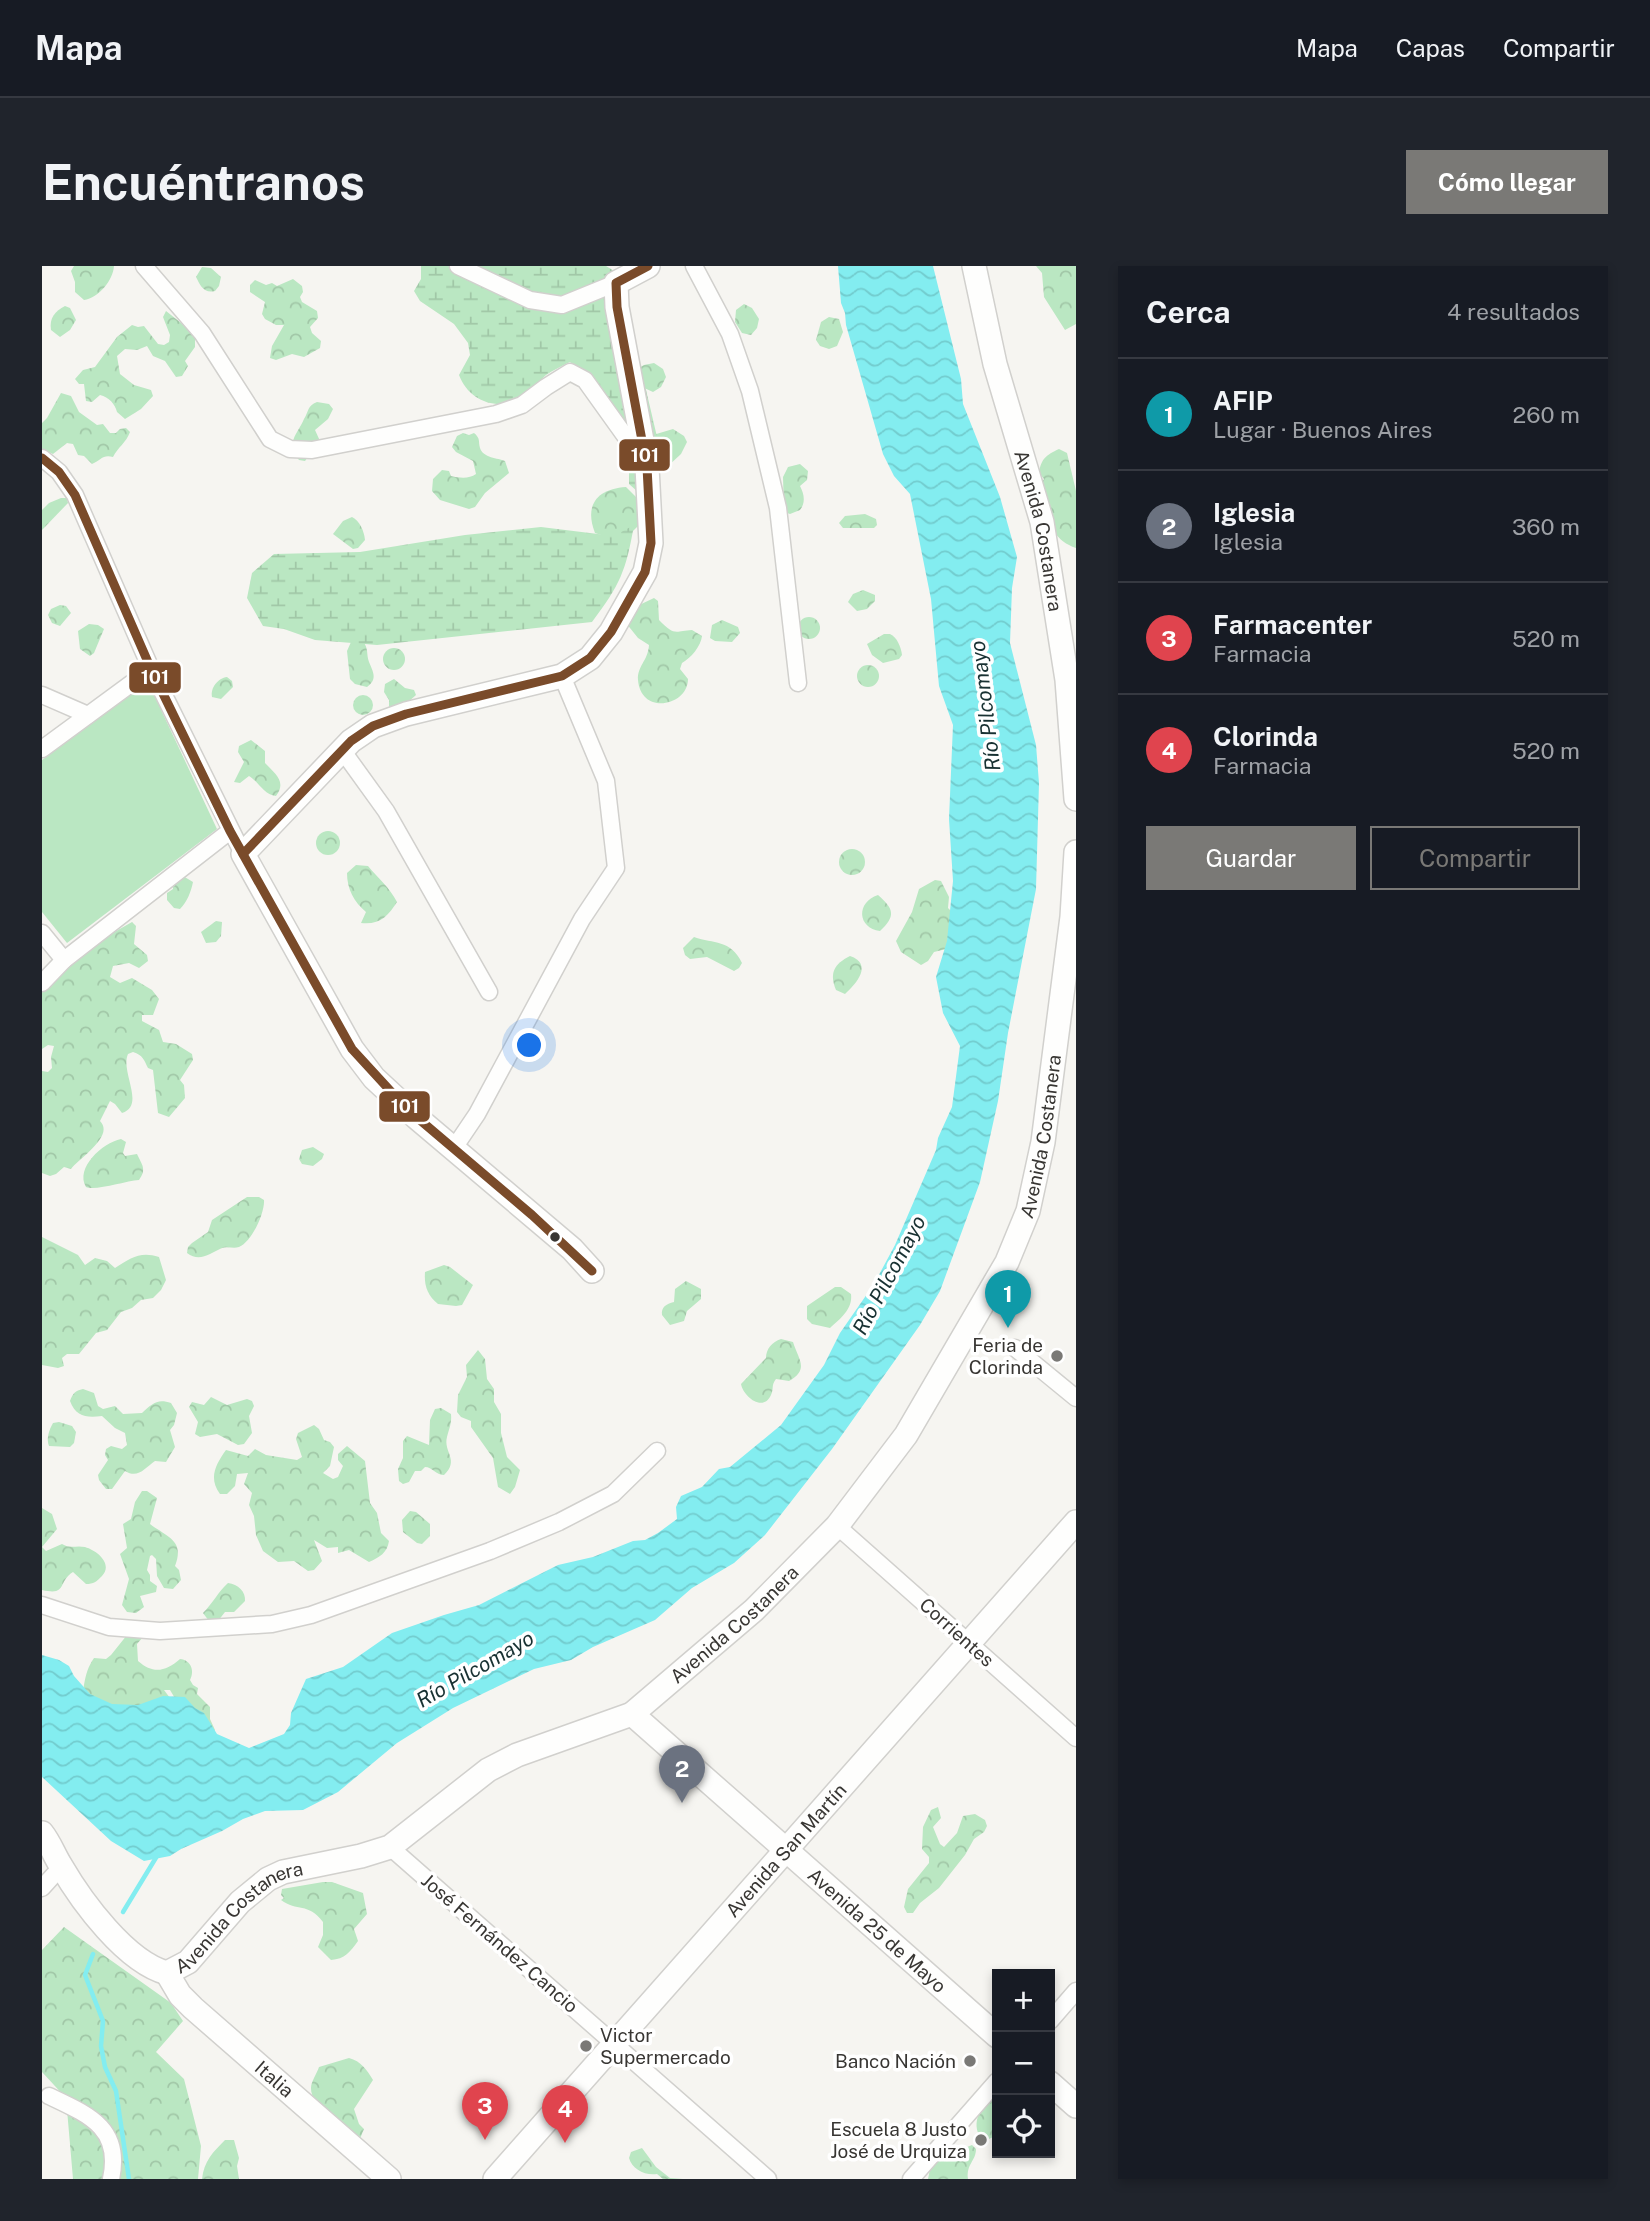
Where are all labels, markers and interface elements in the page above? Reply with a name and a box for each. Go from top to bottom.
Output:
text: Mapa [35,29,123,67]
text: Mapa [1296,34,1358,62]
text: Capas [1396,34,1465,62]
text: Compartir [1503,34,1615,62]
button: Cómo llegar [1406,150,1608,214]
text: Encuéntranos [42,153,365,211]
text: Cerca [1146,294,1231,330]
text: 4 resultados [1447,298,1580,325]
text: AFIP [1213,385,1273,416]
text: 1 [1164,401,1174,428]
text: 260 m [1513,401,1580,428]
text: Lugar · Buenos Aires [1213,416,1432,443]
line badge: 101 [618,438,671,472]
text: 101 [631,444,659,466]
street label: Avenida Costanera [1010,447,1067,613]
text: Iglesia [1213,497,1295,528]
text: 2 [1162,513,1176,540]
text: 360 m [1512,513,1580,540]
text: Iglesia [1213,528,1283,555]
text: Farmacenter [1213,609,1372,640]
text: 3 [1161,625,1177,652]
text: 520 m [1512,625,1580,652]
water label: Río Pilcomayo [965,639,1005,773]
text: Farmacia [1213,640,1311,667]
line badge: 101 [128,661,182,694]
text: 101 [141,666,169,688]
text: Clorinda [1213,721,1318,752]
text: 4 [1161,737,1177,764]
text: 520 m [1512,737,1580,764]
text: Farmacia [1213,752,1311,779]
button: Guardar [1146,826,1356,890]
button: Compartir [1370,826,1580,890]
your location [512,1028,546,1062]
street label: Avenida Costanera [1015,1053,1065,1221]
line badge: 101 [378,1090,431,1123]
text: 101 [391,1095,419,1117]
water label: Río Pilcomayo [847,1211,931,1339]
unlabelled marker [548,1230,562,1244]
pin: 1 [985,1270,1031,1328]
place label: Feria de Clorinda [969,1334,1043,1378]
marker: Feria de Clorinda [1049,1348,1065,1364]
street label: Avenida Costanera [666,1561,803,1688]
street label: Corrientes [915,1593,999,1671]
water label: Río Pilcomayo [412,1625,538,1713]
pin: 2 [659,1745,705,1803]
street label: Avenida San Martín [721,1779,851,1921]
street label: Avenida Costanera [171,1857,305,1978]
street label: Avenida 25 de Mayo [804,1864,951,1997]
street label: José Fernández Cancio [417,1869,583,2017]
map controls [992,1969,1055,2158]
button: + [992,1969,1055,2032]
place label: Victor Supermercado [600,2024,731,2068]
button: − [992,2032,1055,2095]
marker: Victor Supermercado [578,2038,594,2054]
place label: Banco Nación [835,2050,956,2072]
marker: Banco Nación [962,2053,978,2069]
street label: Italia [251,2056,298,2102]
pin: 3 [462,2082,508,2140]
pin: 4 [542,2085,588,2143]
button: locate [992,2095,1055,2158]
place label: Escuela 8 Justo José de Urquiza [830,2118,967,2162]
marker: Escuela 8 Justo José de Urquiza [973,2132,989,2148]

